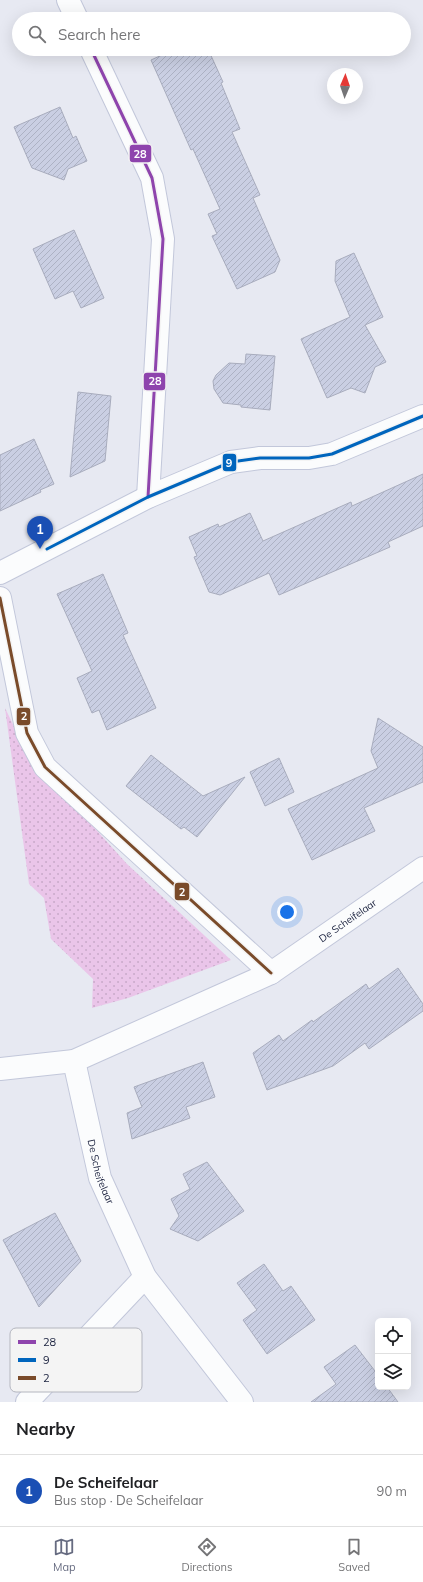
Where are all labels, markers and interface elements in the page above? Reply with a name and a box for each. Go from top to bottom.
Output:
search box [12,12,411,56]
icon: search [26,23,48,45]
text: Search here [58,25,140,44]
north arrow [327,68,363,104]
line badge: 28 [129,144,152,163]
text: 28 [133,147,147,161]
line badge: 28 [143,372,166,391]
text: 28 [148,374,162,388]
line badge: 9 [222,453,237,472]
text: 9 [226,456,233,470]
pin: 1 [27,516,53,549]
line badge: 2 [16,707,31,726]
text: 2 [21,709,28,723]
line badge: 2 [174,882,190,901]
text: 2 [179,885,186,899]
street label: De Scheifelaar [316,896,379,945]
your location [277,902,297,922]
street label: De Scheifelaar [85,1138,118,1206]
map controls [375,1318,411,1390]
button: locate [375,1318,411,1354]
legend [10,1328,142,1392]
text: 28 [43,1335,57,1349]
text: 9 [43,1353,50,1367]
button: layers [375,1354,411,1390]
text: 2 [43,1371,50,1385]
text: Nearby [16,1418,75,1439]
text: De Scheifelaar [54,1473,158,1492]
text: 1 [25,1483,33,1499]
text: 90 m [377,1483,407,1499]
text: Bus stop · De Scheifelaar [54,1492,203,1508]
tab: Map [53,1536,76,1574]
tab: Directions [182,1536,232,1574]
tab: Saved [338,1536,370,1574]

